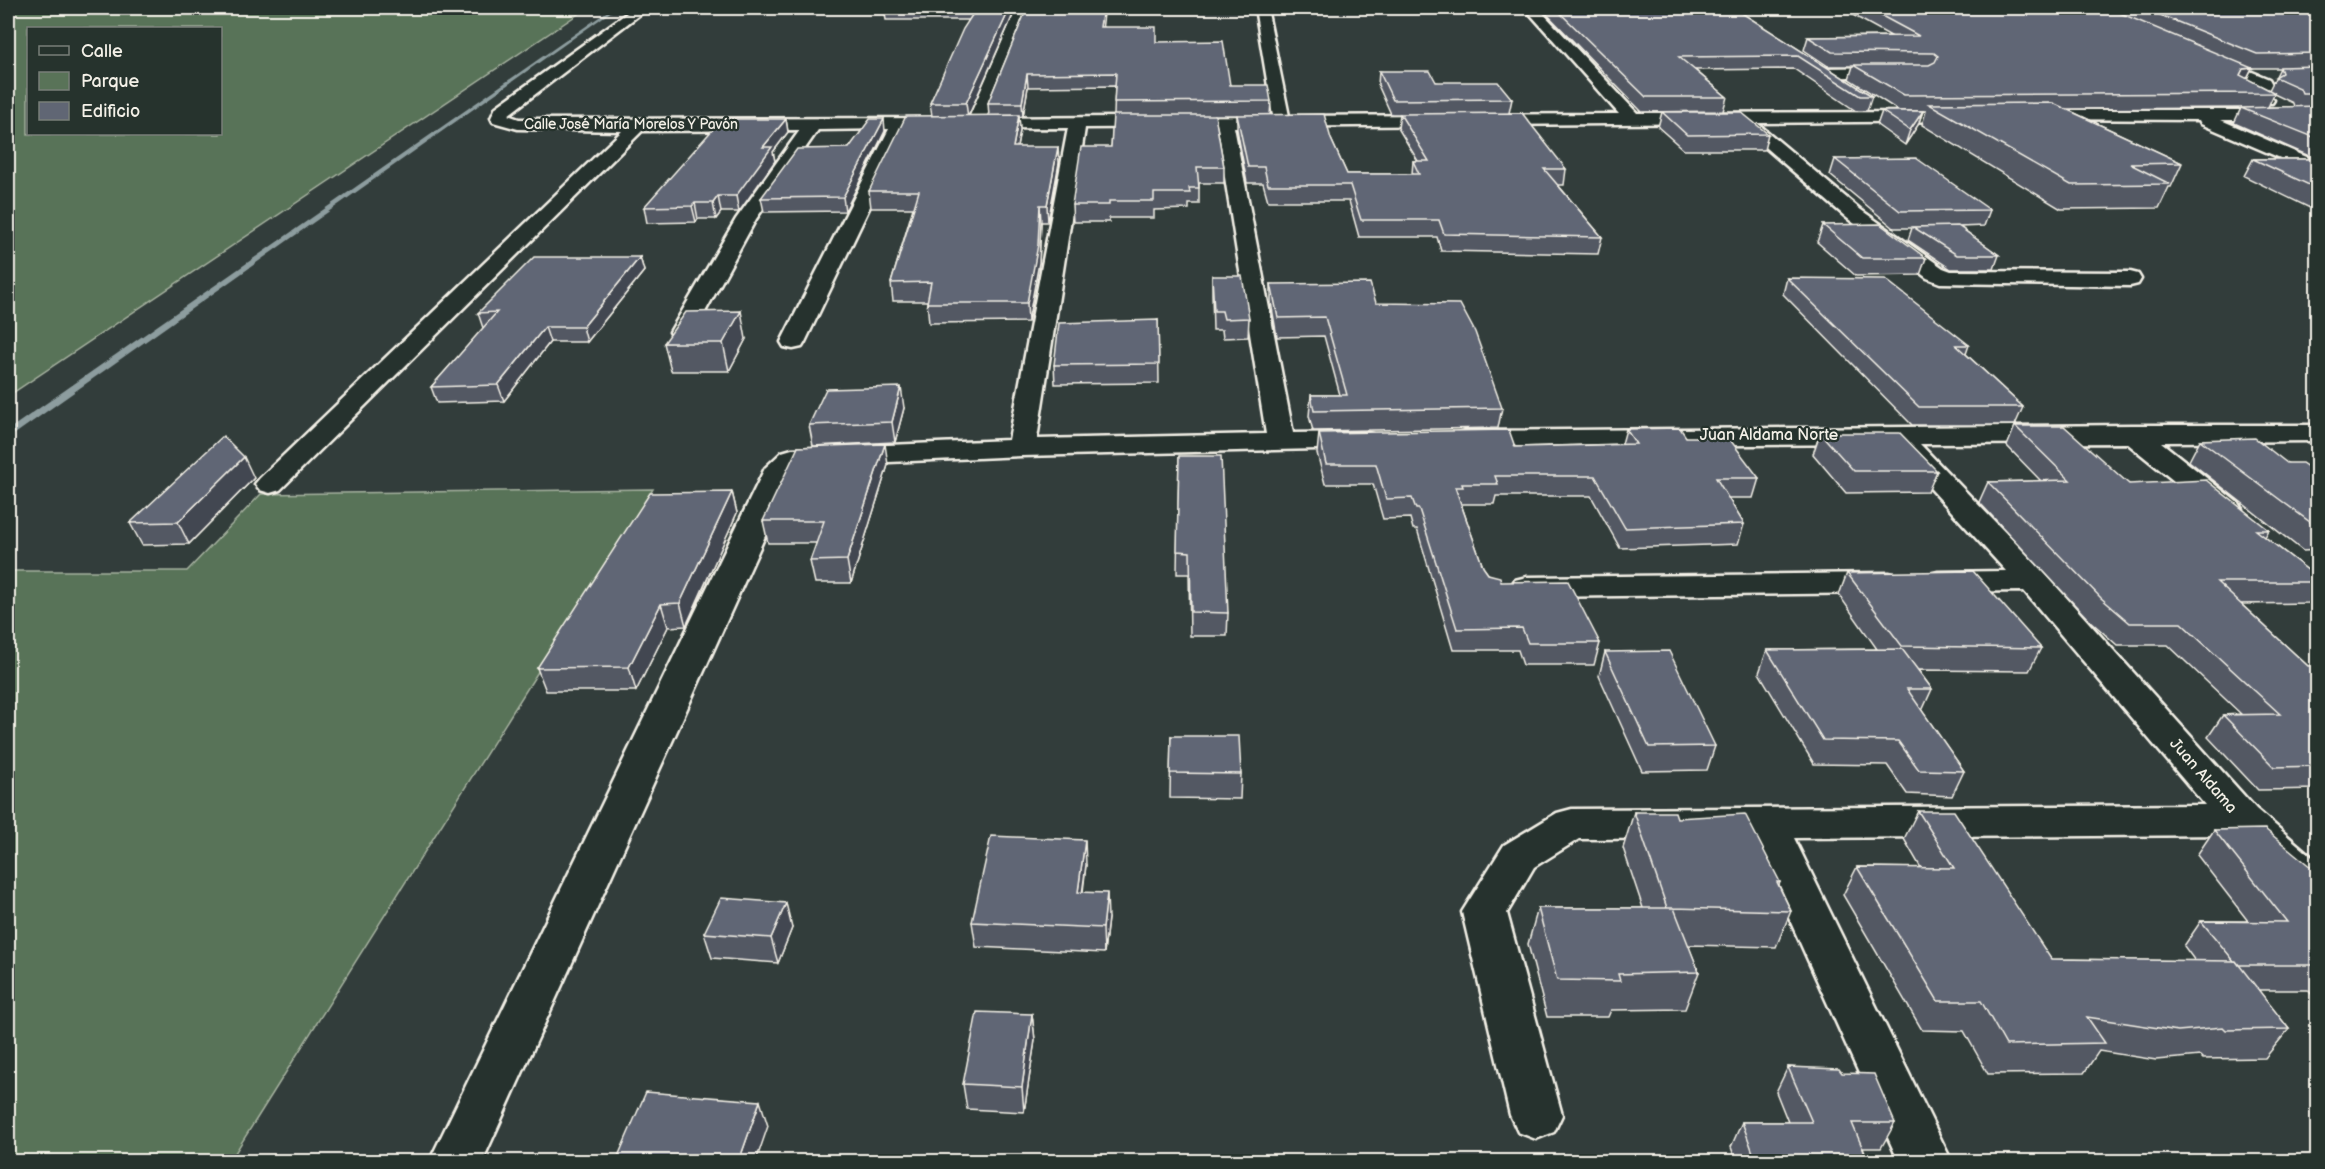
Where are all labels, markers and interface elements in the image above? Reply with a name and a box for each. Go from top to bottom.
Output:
legend [27,27,222,135]
text: Calle [81,41,123,62]
text: Parque [81,71,139,92]
text: Edificio [81,101,140,122]
street label: Calle José María Morelos Y Pavón [524,116,738,133]
street label: Juan Aldama Norte [1700,426,1839,445]
street label: Juan Aldama [2165,735,2241,817]

